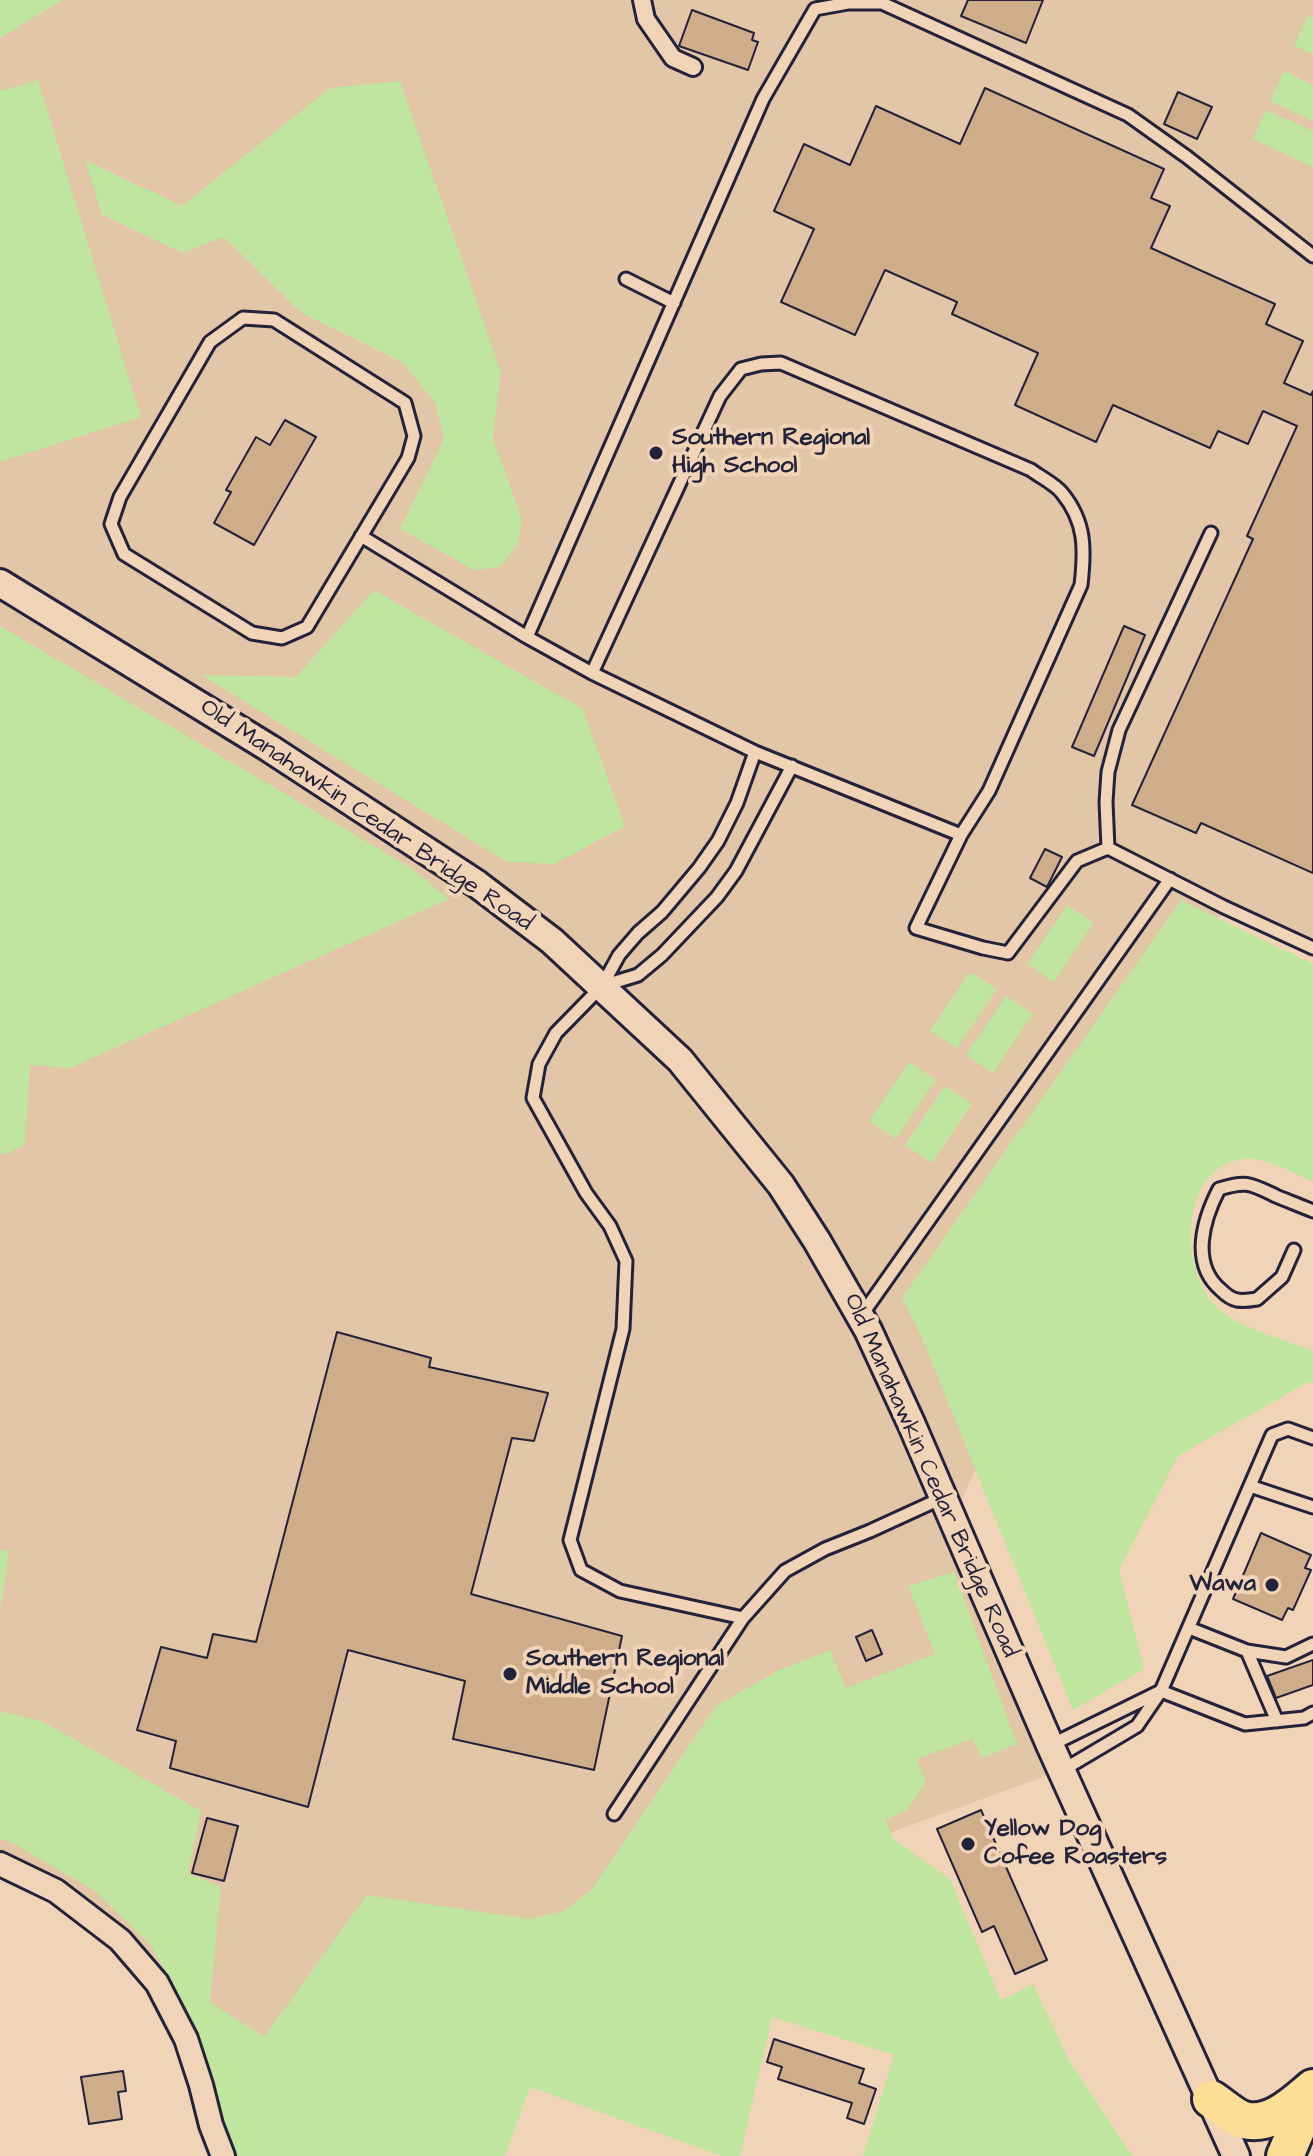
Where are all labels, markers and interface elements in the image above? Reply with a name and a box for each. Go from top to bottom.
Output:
place label: Southern Regional High School [672,425,870,481]
marker: Southern Regional High School [647,444,665,462]
street label: Old Manahawkin Cedar Bridge Road [194,694,538,938]
street label: Old Manahawkin Cedar Bridge Road [836,1290,1024,1662]
place label: Wawa [1190,1571,1256,1599]
marker: Wawa [1263,1576,1281,1594]
place label: Southern Regional Middle School [526,1646,724,1702]
marker: Southern Regional Middle School [501,1665,519,1683]
place label: Yellow Dog Cofee Roasters [984,1816,1167,1872]
marker: Yellow Dog Cofee Roasters [959,1835,977,1853]

